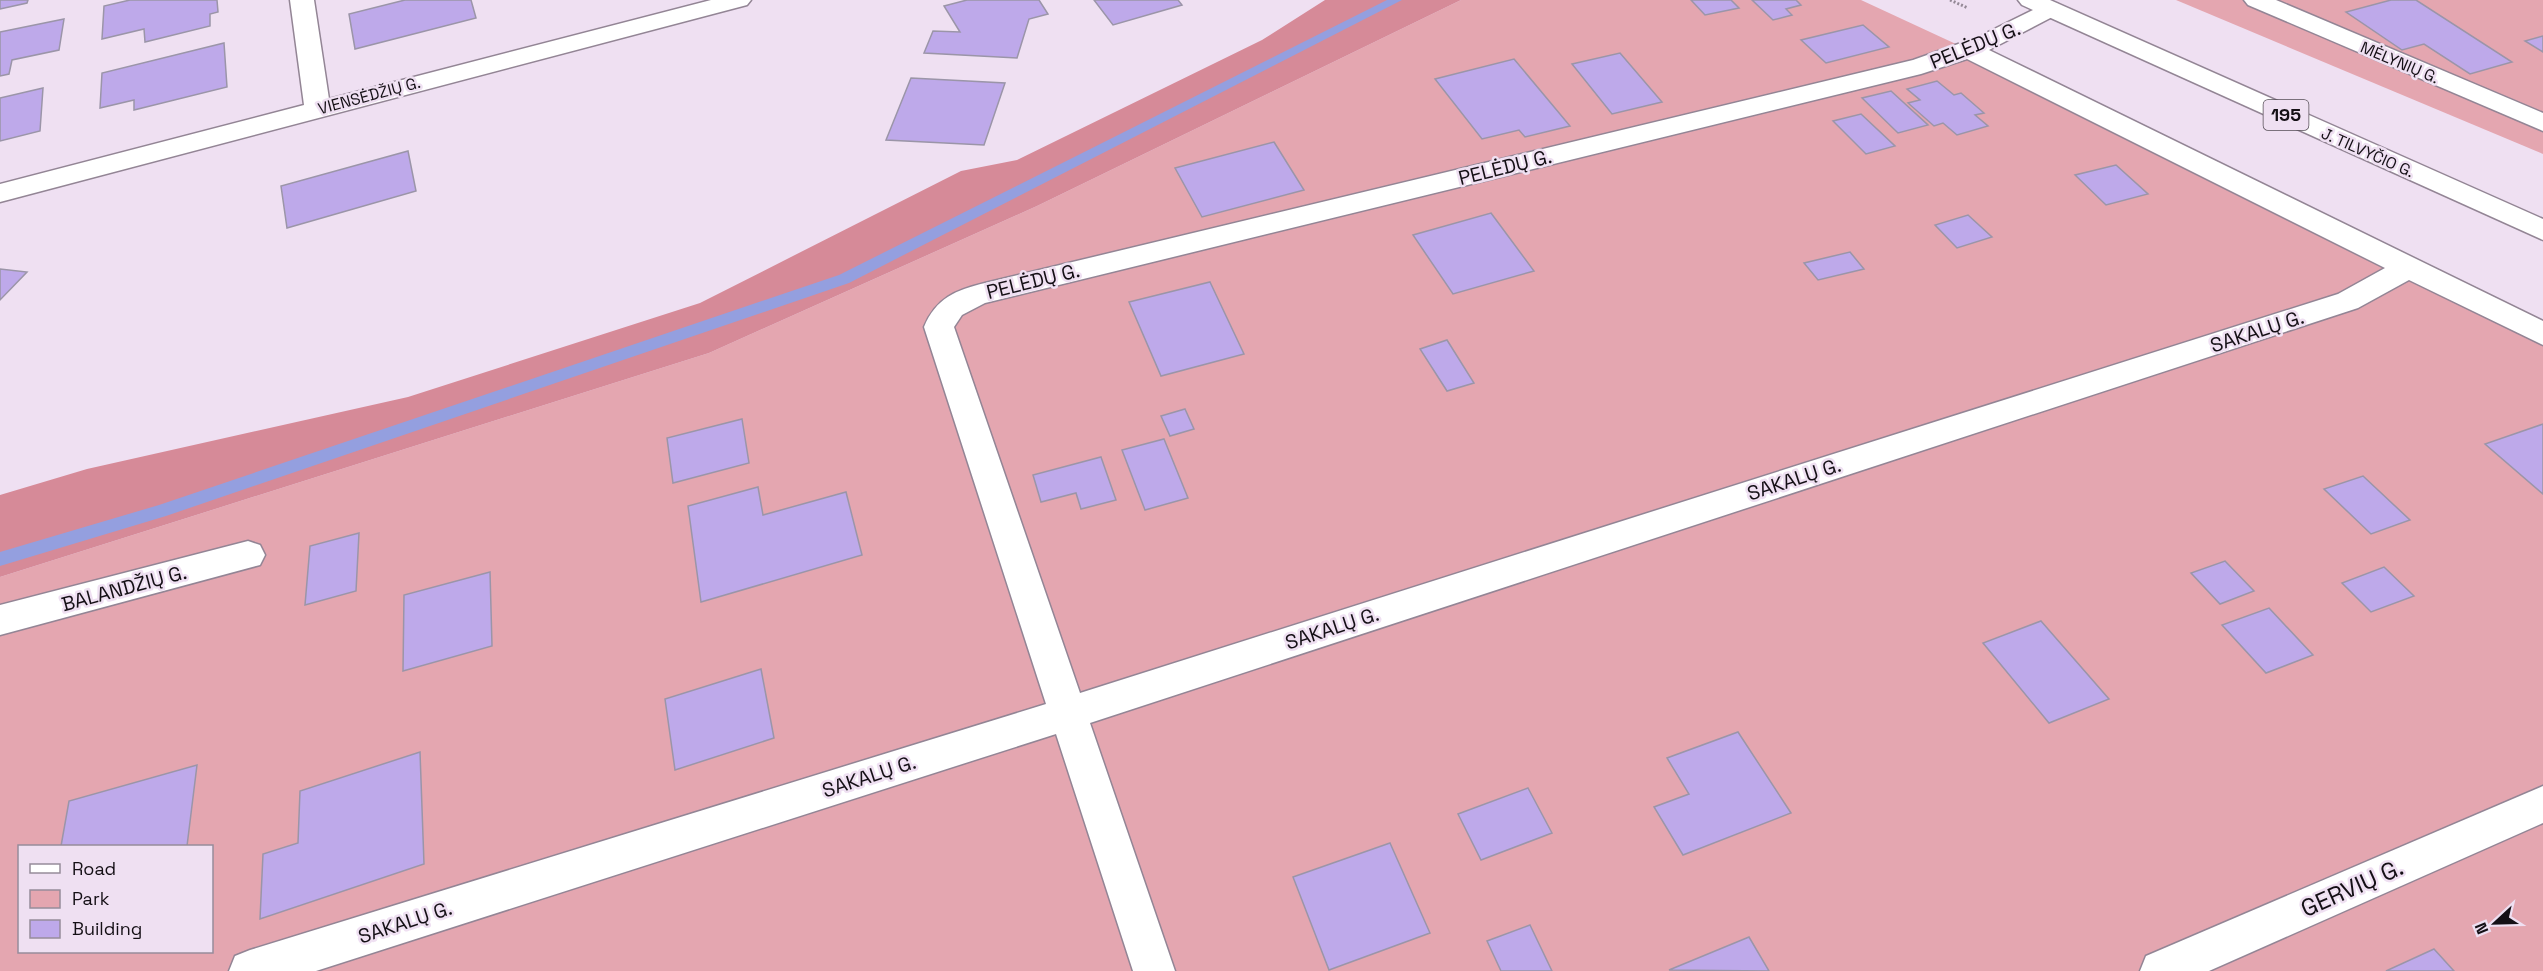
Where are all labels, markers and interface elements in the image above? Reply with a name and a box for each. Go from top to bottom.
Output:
street label: PELĖDŲ G. [1926,15,2024,75]
street label: MĖLYNIŲ G. [2357,37,2442,88]
street label: VIENSĖDŽIŲ G. [316,72,423,119]
road number: 195 [2264,100,2308,130]
street label: J. TILVYČIO G. [2318,123,2418,182]
street label: PELĖDŲ G. [1456,143,1554,191]
street label: PELĖDŲ G. [984,257,1082,305]
street label: SAKALŲ G. [2207,304,2307,358]
street label: SAKALŲ G. [1744,452,1844,506]
street label: BALANDŽIŲ G. [59,559,189,617]
street label: SAKALŲ G. [1282,601,1382,655]
street label: SAKALŲ G. [819,749,919,803]
legend [18,845,213,953]
street label: GERVIŲ G. [2296,851,2408,924]
text: Road [72,857,116,880]
text: Park [72,887,110,910]
north arrow [2465,893,2525,953]
street label: SAKALŲ G. [355,895,455,949]
text: Building [72,917,142,940]
text: N [2470,920,2493,937]

